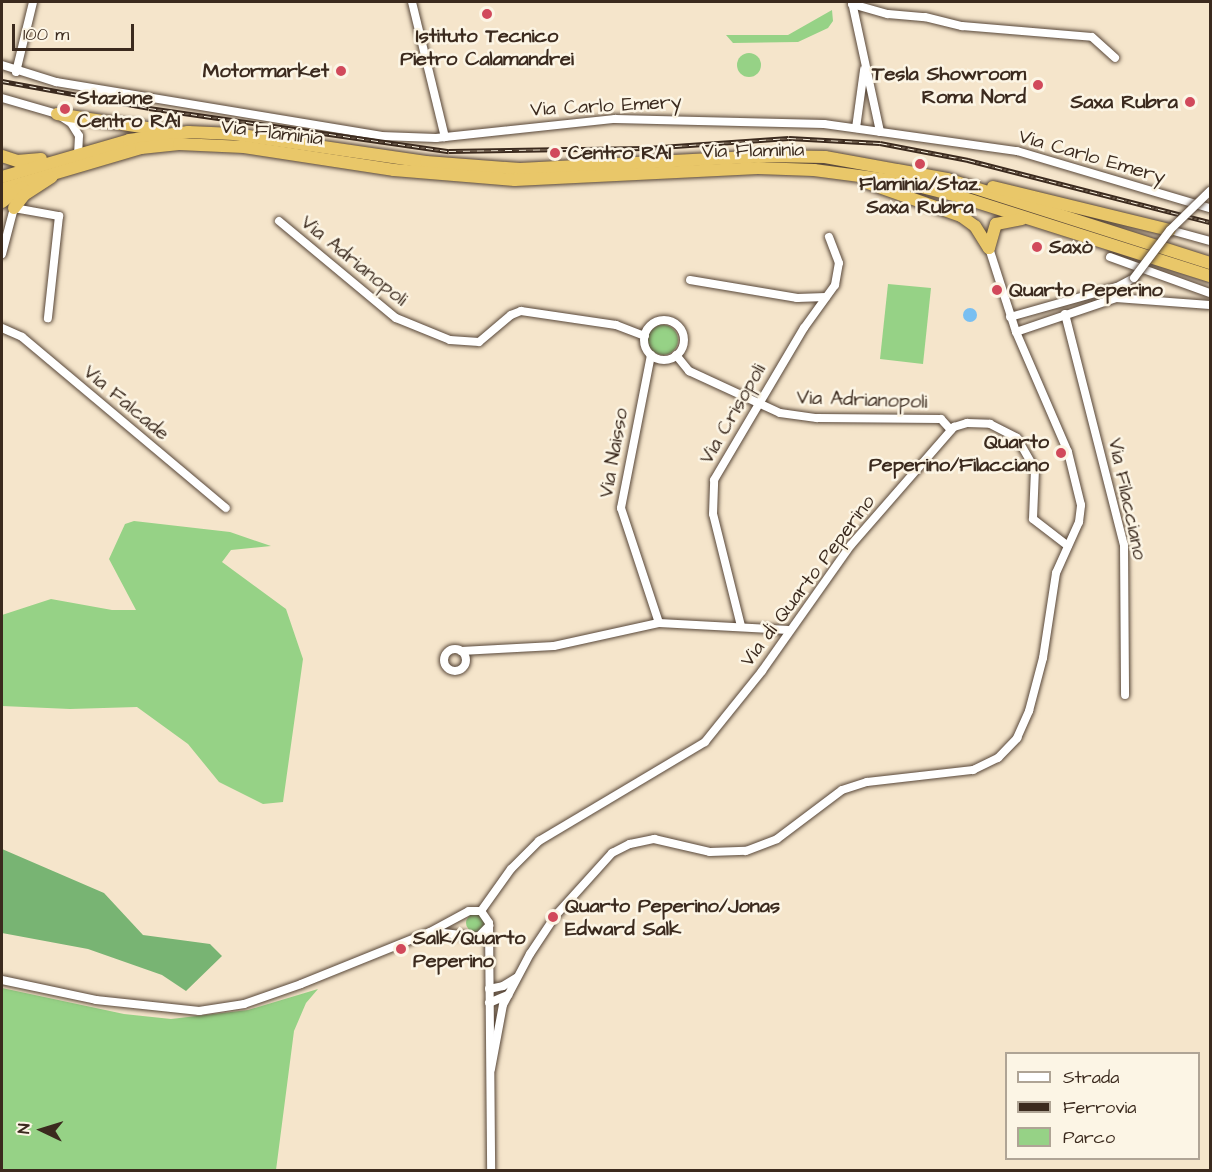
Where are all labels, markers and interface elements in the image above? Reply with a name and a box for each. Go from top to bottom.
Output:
marker: Istituto Tecnico Pietro Calamandrei [480,7,494,21]
scale bar [15,12,136,50]
text: 100 m [23,22,69,47]
place label: Istituto Tecnico Pietro Calamandrei [400,24,574,71]
place label: Motormarket [203,59,329,83]
place label: Tesla Showroom Roma Nord [872,62,1026,109]
marker: Motormarket [334,64,348,78]
marker: Tesla Showroom Roma Nord [1031,78,1045,92]
place label: Stazione Centro RAI [77,86,180,133]
street label: Via Carlo Emery [530,90,682,122]
place label: Saxa Rubra [1071,90,1178,114]
marker: Saxa Rubra [1183,95,1197,109]
marker: Stazione Centro RAI [58,102,72,116]
street label: Via Flaminia [220,115,324,151]
street label: Via Carlo Emery [1016,125,1168,189]
street label: Via Flaminia [701,138,805,164]
place label: Centro RAI [568,141,671,165]
marker: Centro RAI [546,144,564,162]
marker: Flaminia/Staz. Saxa Rubra [913,157,927,171]
place label: Flaminia/Staz. Saxa Rubra [859,173,981,220]
street label: Via Adrianopoli [296,210,412,312]
place label: Saxò [1049,235,1093,259]
marker: Saxò [1030,240,1044,254]
place label: Quarto Peperino [1009,278,1163,302]
marker: Quarto Peperino [990,283,1004,297]
street label: Via Falcade [78,360,174,446]
street label: Via Crisopoli [695,360,771,468]
street label: Via Adrianopoli [796,386,928,414]
street label: Via Naisso [594,406,634,500]
place label: Quarto Peperino/Filacciano [869,430,1049,477]
street label: Via Filacciano [1102,436,1152,562]
marker: Quarto Peperino/Filacciano [1054,446,1068,460]
street label: Via di Quarto Peperino [736,490,880,672]
place label: Quarto Peperino/Jonas Edward Salk [565,894,780,941]
marker: Quarto Peperino/Jonas Edward Salk [546,910,560,924]
place label: Salk/Quarto Peperino [413,926,526,973]
marker: Salk/Quarto Peperino [394,942,408,956]
legend [1005,1052,1200,1160]
text: Strada [1063,1065,1119,1090]
text: Ferrovia [1063,1095,1136,1120]
north arrow [12,1100,72,1160]
text: N [13,1123,35,1135]
text: Parco [1063,1125,1115,1150]

